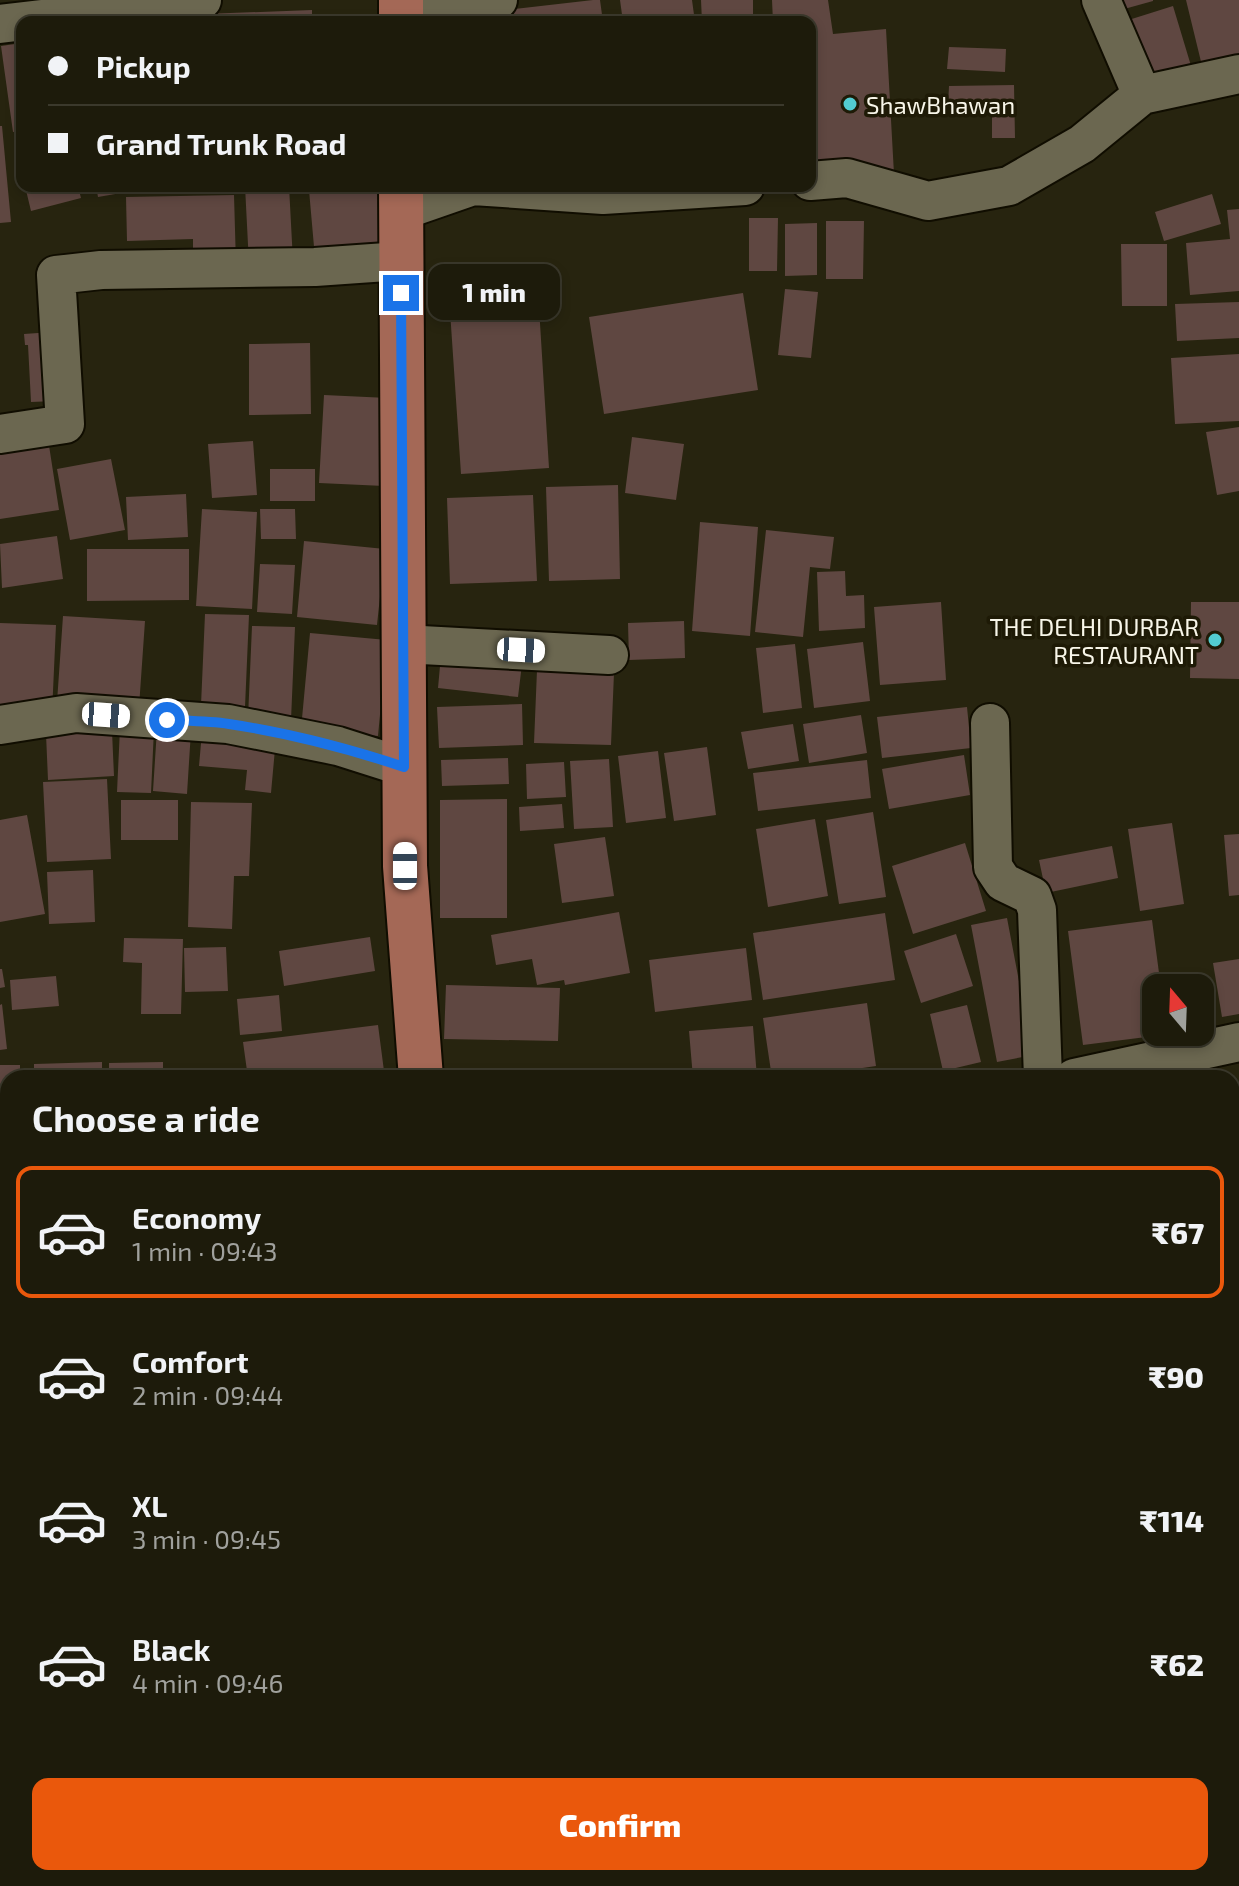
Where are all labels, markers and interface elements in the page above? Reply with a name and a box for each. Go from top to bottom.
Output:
text: Pickup [96,48,191,84]
place label: ShawBhawan [866,90,1015,119]
marker: ShawBhawan [841,95,859,113]
text: Grand Trunk Road [96,125,347,161]
callout: 1 min [429,265,561,321]
route end [383,275,419,311]
text: 1 min [462,276,526,307]
place label: THE DELHI DURBAR RESTAURANT [989,612,1199,669]
marker: THE DELHI DURBAR RESTAURANT [1206,631,1224,649]
car [496,637,546,663]
car [81,701,131,729]
route start [149,702,185,738]
car [393,842,417,890]
north arrow [1142,974,1214,1046]
map controls [1142,974,1214,1046]
text: Choose a ride [32,1096,260,1139]
icon: car [36,1196,108,1268]
text: Economy [132,1199,261,1235]
text: ₹67 [1152,1214,1204,1250]
text: 1 min · 09:43 [132,1235,277,1266]
icon: car [36,1340,108,1412]
text: Comfort [132,1343,249,1379]
text: ₹90 [1149,1358,1204,1394]
text: 2 min · 09:44 [132,1379,283,1410]
icon: car [36,1484,108,1556]
text: XL [132,1487,167,1523]
text: ₹114 [1139,1502,1204,1538]
text: 3 min · 09:45 [132,1523,281,1554]
icon: car [36,1628,108,1700]
text: Black [132,1631,210,1667]
text: ₹62 [1150,1646,1204,1682]
text: 4 min · 09:46 [132,1667,283,1698]
button: Confirm [32,1778,1208,1870]

